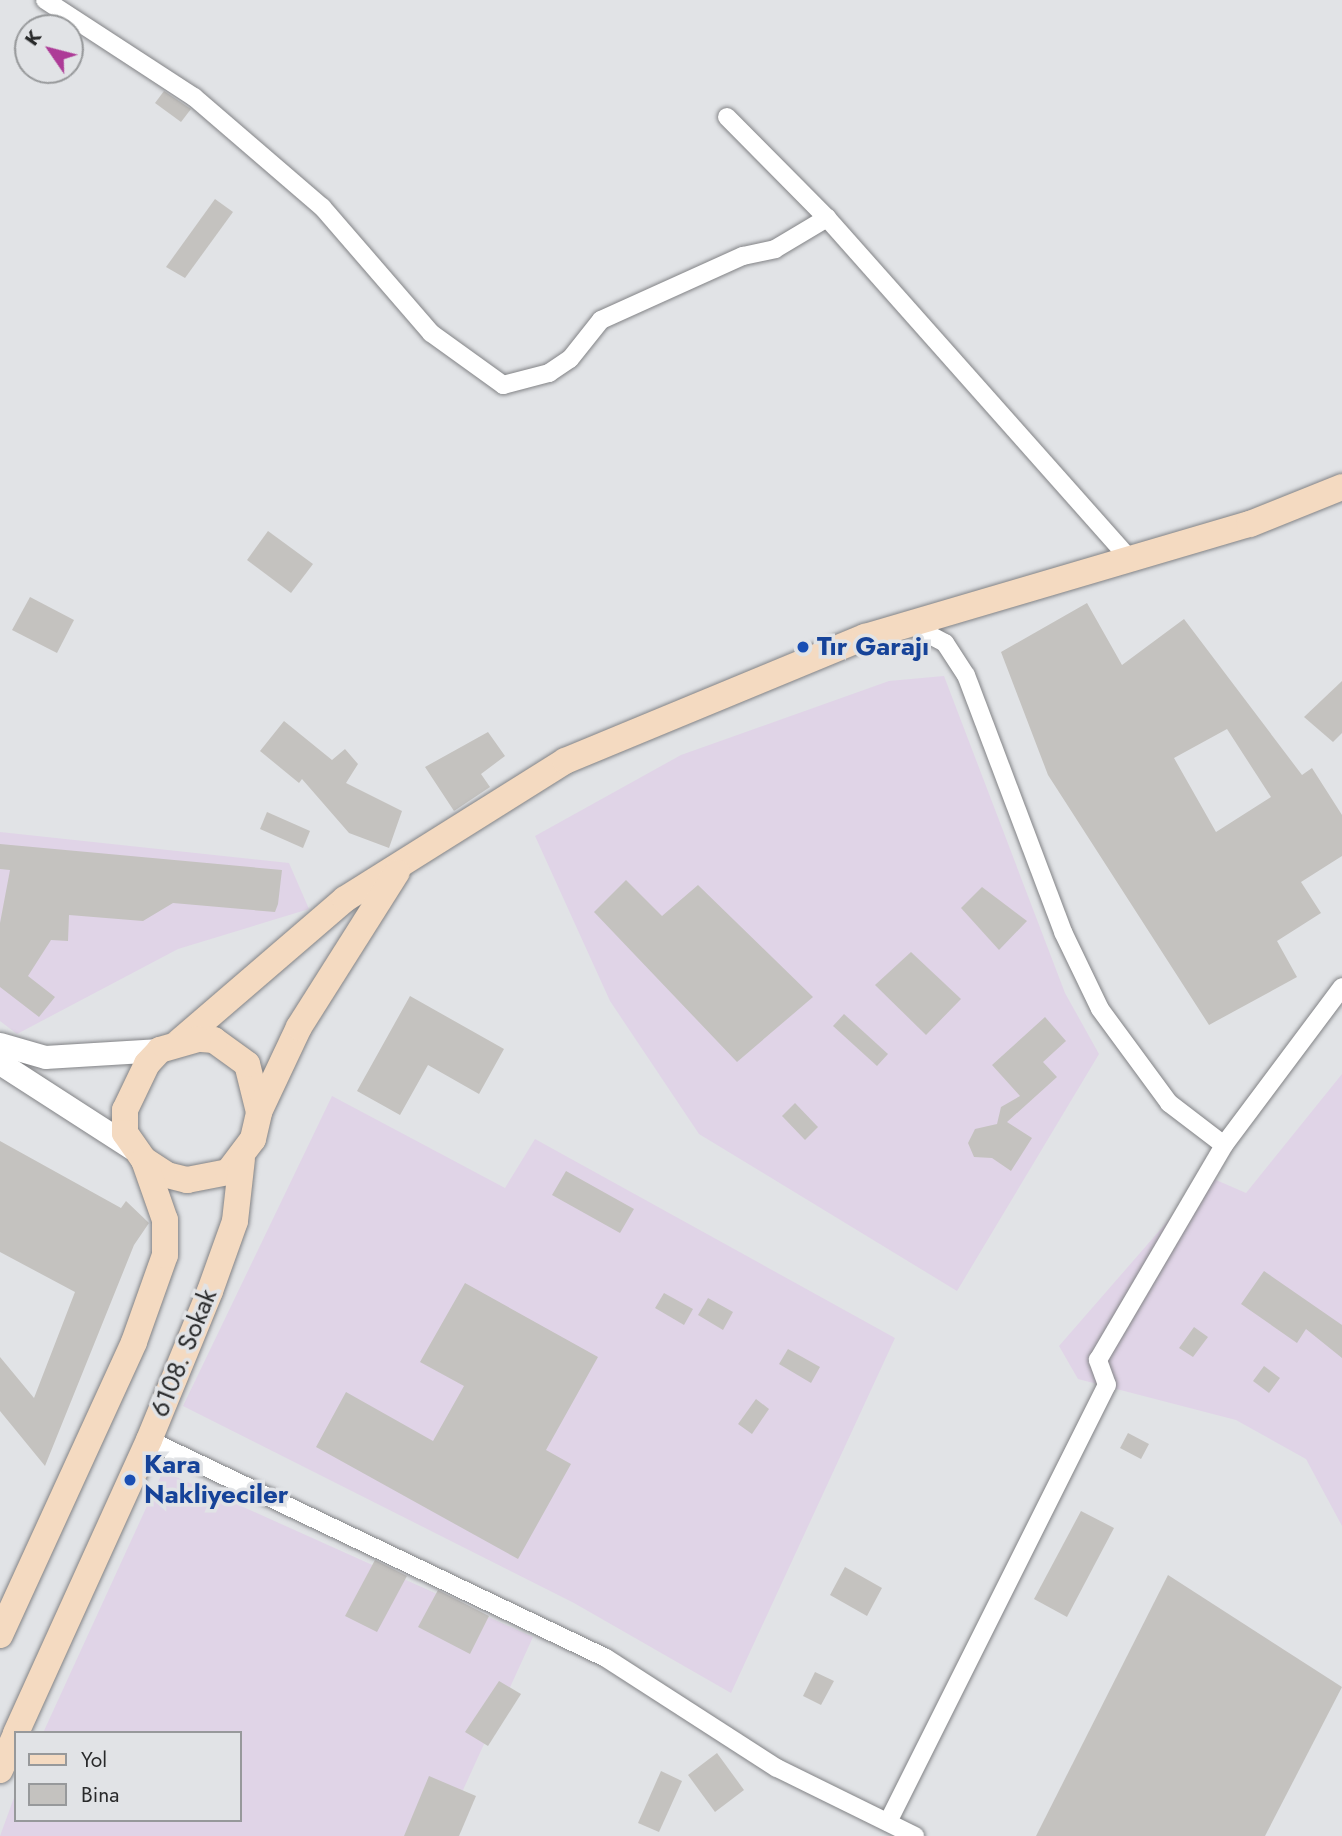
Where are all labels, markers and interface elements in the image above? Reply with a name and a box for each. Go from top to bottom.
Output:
north arrow [14,14,84,84]
text: K [18,25,48,51]
place label: Tır Garajı [817,631,929,663]
marker: Tır Garajı [795,639,811,655]
street label: 6108. Sokak [144,1284,224,1422]
place label: Kara Nakliyeciler [144,1449,289,1510]
marker: Kara Nakliyeciler [122,1472,138,1488]
legend [14,1731,242,1822]
text: Yol [81,1745,107,1775]
text: Bina [81,1780,119,1810]

